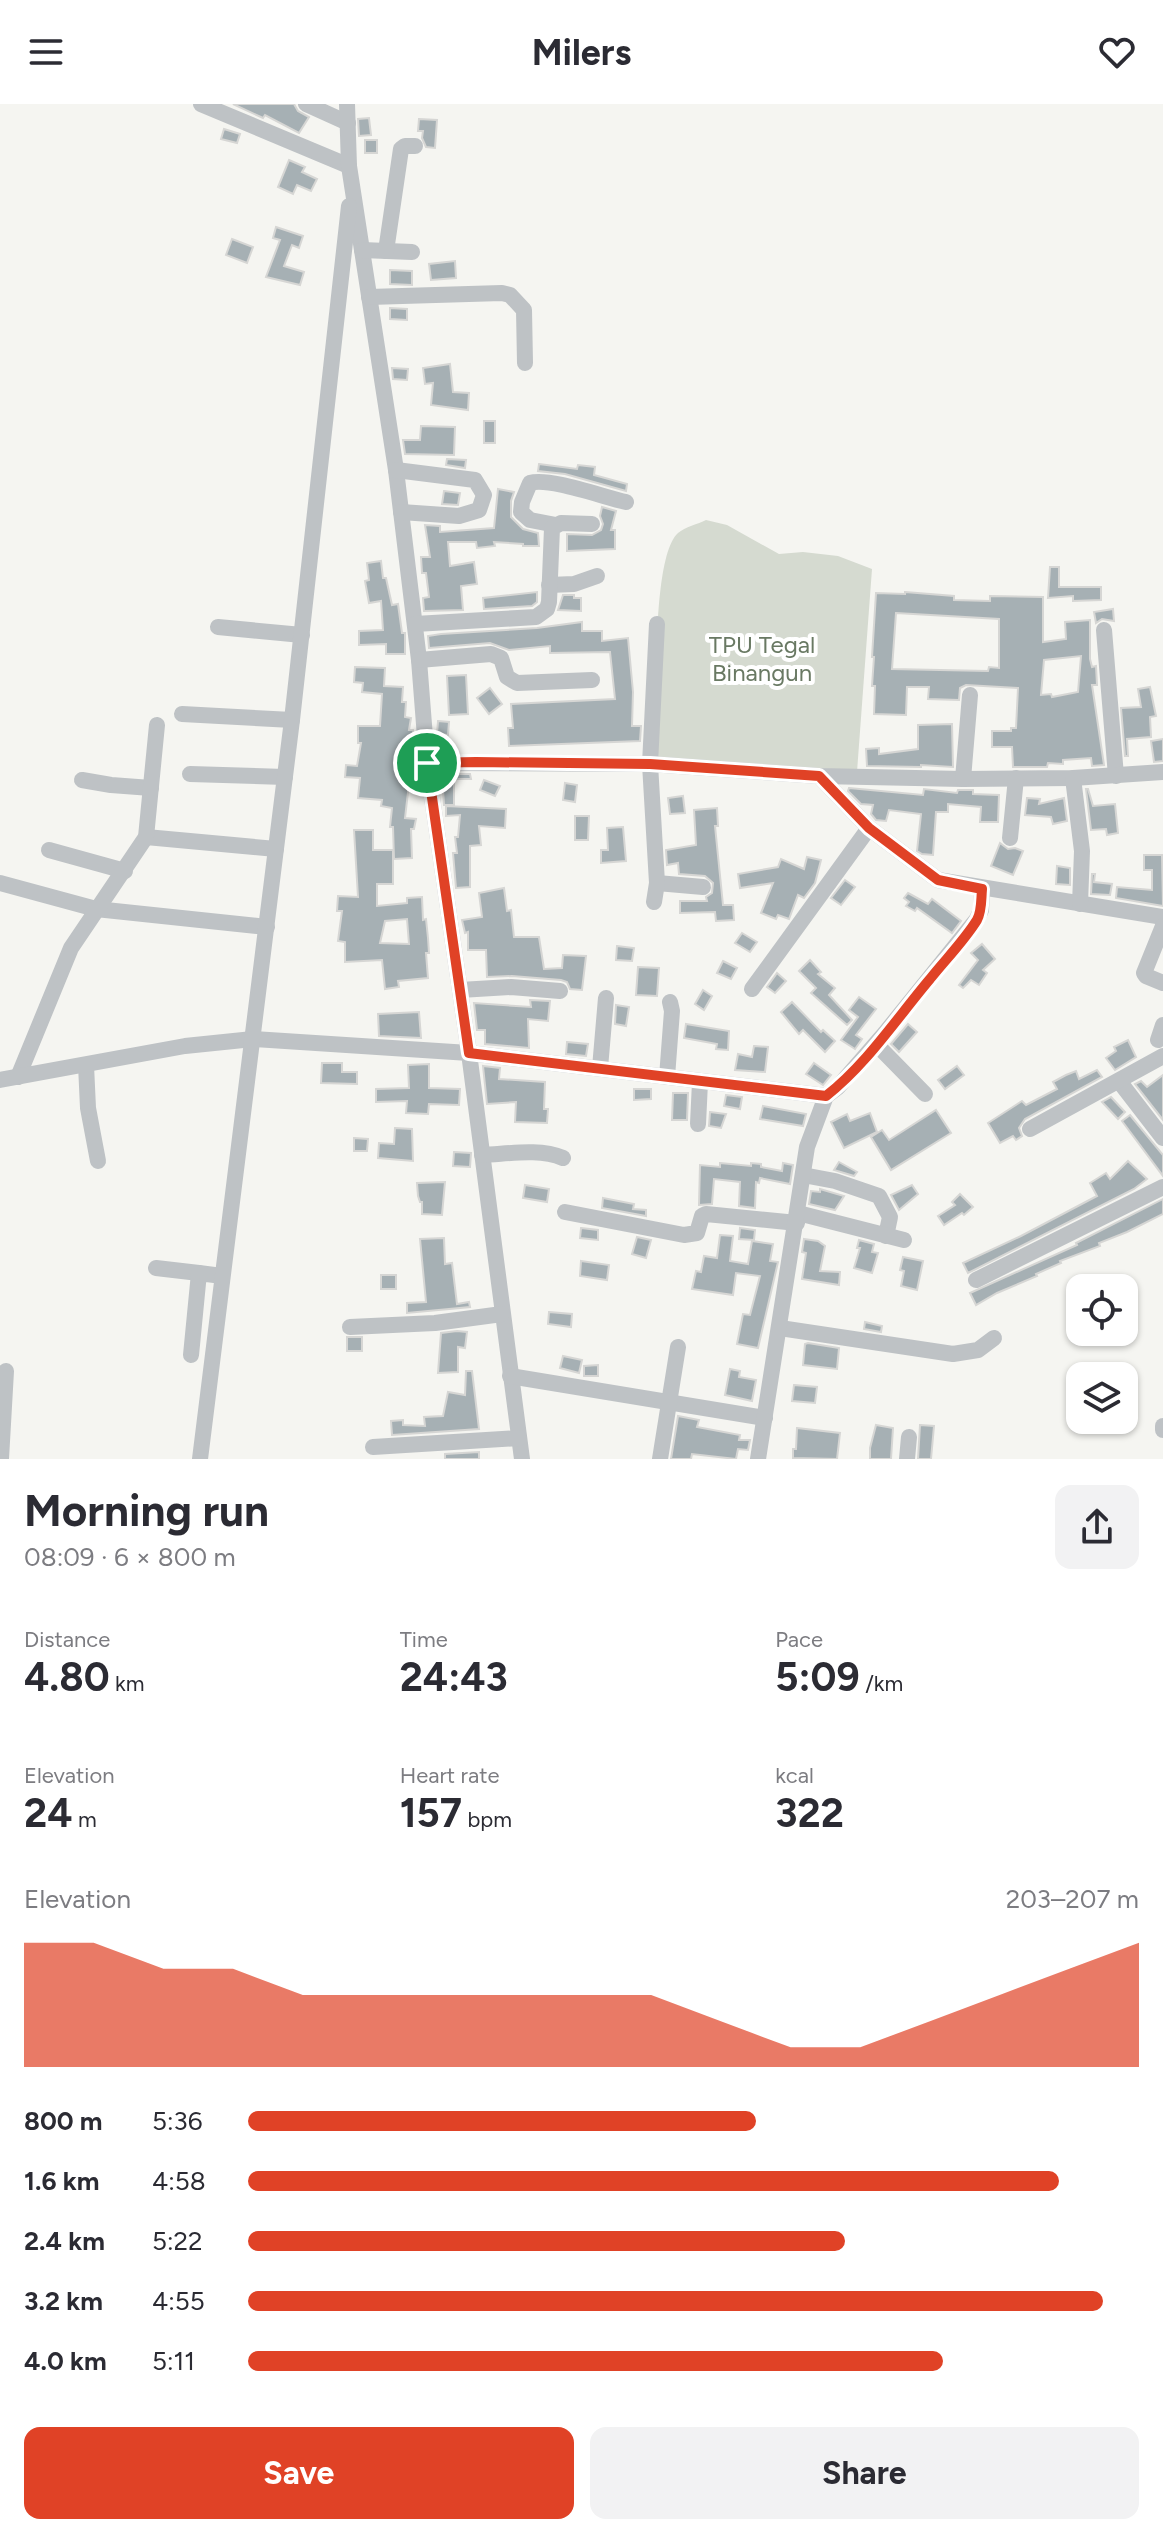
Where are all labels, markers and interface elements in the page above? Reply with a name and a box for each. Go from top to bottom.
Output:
icon: menu [24,30,68,74]
icon: heart [1095,30,1139,74]
text: Milers [532,31,631,74]
park label: TPU Tegal Binangun [709,630,815,687]
pin [393,729,461,797]
icon: arrive [405,741,449,785]
map controls [1066,1274,1138,1434]
button: locate [1066,1274,1138,1346]
button: layers [1066,1362,1138,1434]
text: Morning run [24,1484,269,1537]
button: share [1055,1485,1139,1569]
text: 08:09 · 6 × 800 m [24,1541,236,1573]
text: Distance [24,1626,110,1653]
text: Time [400,1626,448,1653]
text: Pace [775,1626,823,1653]
text: 4.80 [24,1653,110,1701]
text: 24:43 [400,1653,508,1701]
text: 5:09 [775,1653,860,1701]
text: km [110,1670,144,1697]
text: /km [860,1670,903,1697]
text: Elevation [24,1762,114,1789]
text: Heart rate [400,1762,500,1789]
text: kcal [775,1762,814,1789]
text: 24 [24,1789,72,1837]
text: 157 [400,1789,462,1837]
text: 322 [775,1789,844,1837]
text: m [72,1806,97,1833]
text: bpm [462,1806,512,1833]
text: Elevation [24,1883,131,1915]
text: 203–207 m [1006,1883,1139,1915]
text: 800 m [24,2105,102,2137]
text: 5:36 [152,2105,202,2137]
text: 1.6 km [24,2165,99,2197]
text: 4:58 [152,2165,206,2197]
text: 2.4 km [24,2225,105,2257]
text: 5:22 [152,2225,203,2257]
text: 3.2 km [24,2285,103,2317]
text: 4:55 [152,2285,205,2317]
text: 4.0 km [24,2345,107,2377]
text: 5:11 [152,2345,195,2377]
button: Save [24,2427,574,2519]
button: Share [590,2427,1139,2519]

